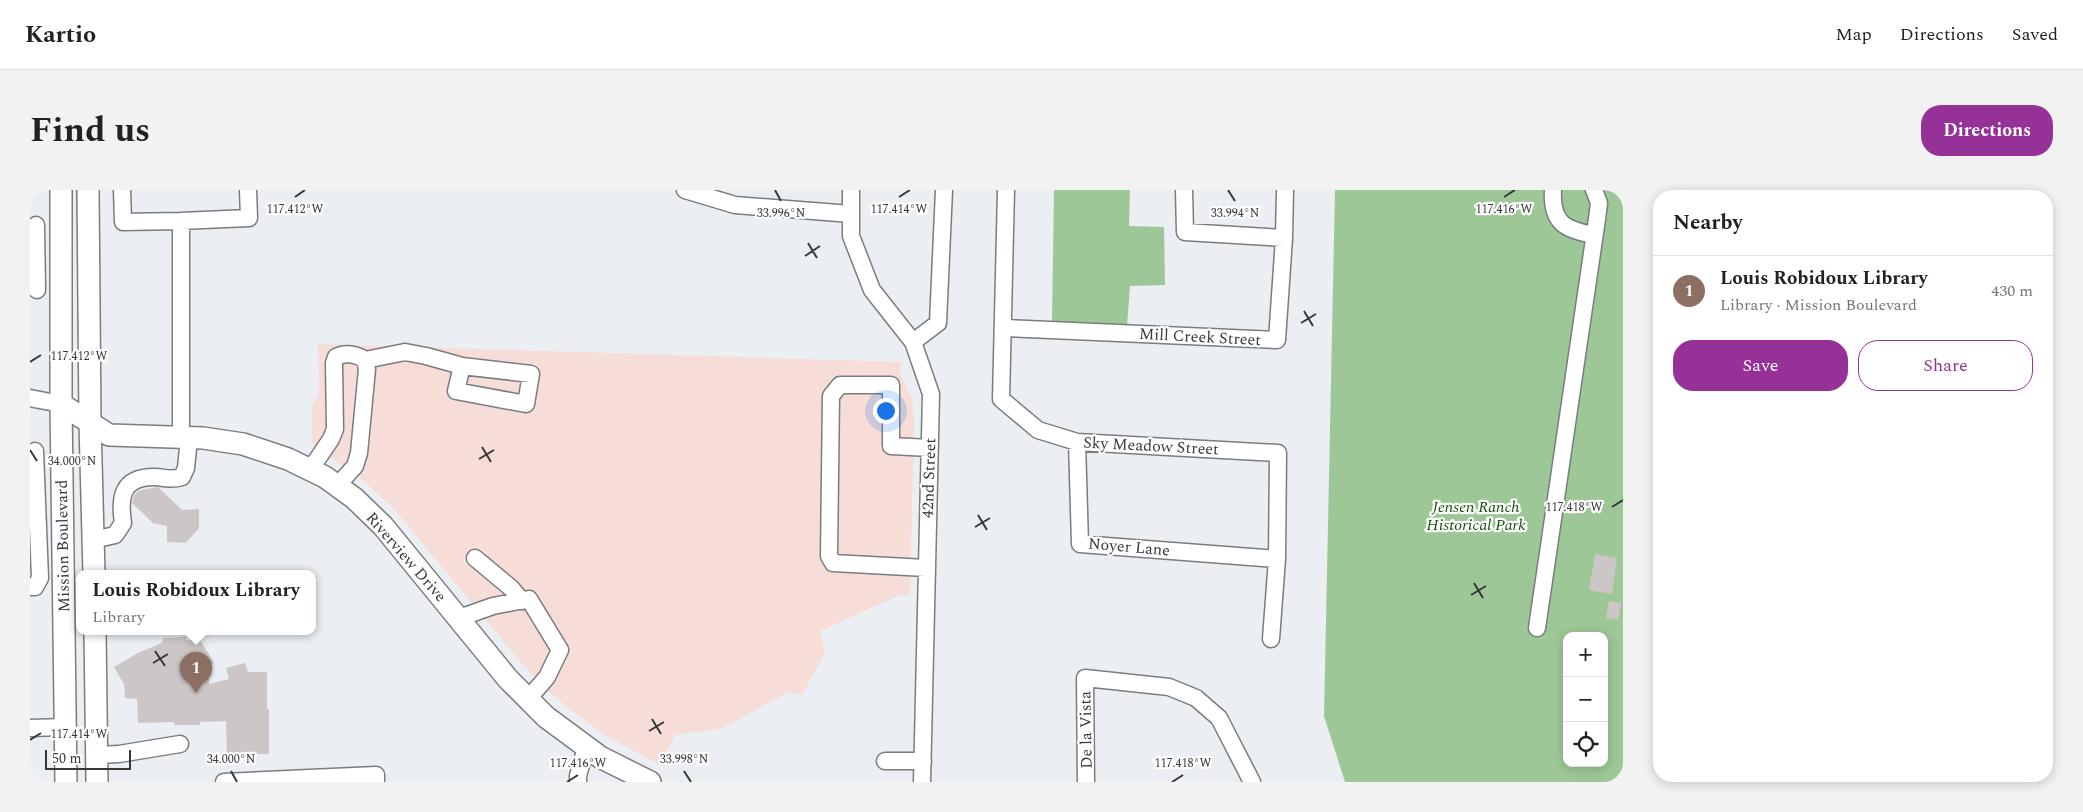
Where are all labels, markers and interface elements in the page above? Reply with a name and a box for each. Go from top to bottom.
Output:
text: Kartio [25,17,96,53]
text: Map [1836,21,1872,48]
text: Directions [1900,21,1984,48]
text: Saved [2012,21,2058,48]
text: Find us [30,104,150,157]
button: Directions [1921,105,2053,156]
text: 117.412°W [267,200,324,219]
text: 117.414°W [871,200,928,219]
text: 117.416°W [1476,200,1533,219]
text: 33.996°N [757,204,805,223]
text: 33.994°N [1211,204,1259,223]
text: Nearby [1673,207,1743,239]
text: Louis Robidoux Library [1720,264,1928,293]
text: 1 [1685,279,1693,303]
text: 430 m [1991,279,2033,303]
text: Library · Mission Boulevard [1720,293,1917,317]
street label: Mill Creek Street [1138,322,1262,352]
button: Save [1673,340,1848,391]
button: Share [1858,340,2033,391]
text: 117.412°W [51,347,108,366]
your location [873,398,899,424]
street label: Sky Meadow Street [1083,430,1220,462]
street label: 42nd Street [916,437,942,519]
text: 34.000°N [48,452,96,471]
street label: Mission Boulevard [50,479,76,612]
park label: Jensen Ranch Historical Park [1426,495,1526,537]
text: 117.418°W [1546,498,1603,517]
street label: Riverview Drive [360,506,452,608]
street label: Noyer Lane [1087,531,1171,563]
popup [76,570,316,635]
text: Louis Robidoux Library [92,576,300,605]
text: Library [92,605,145,629]
map controls [1563,632,1608,767]
button: + [1563,632,1608,677]
pin: 1 [180,652,212,693]
button: − [1563,677,1608,722]
street label: De la Vista [1073,691,1099,769]
button: locate [1563,722,1608,767]
text: 117.414°W [51,725,108,744]
scale bar [45,747,131,770]
text: 50 m [52,748,82,769]
text: 34.000°N [207,750,255,769]
text: 33.998°N [660,750,708,769]
text: 117.416°W [550,754,607,773]
text: 117.418°W [1155,754,1212,773]

